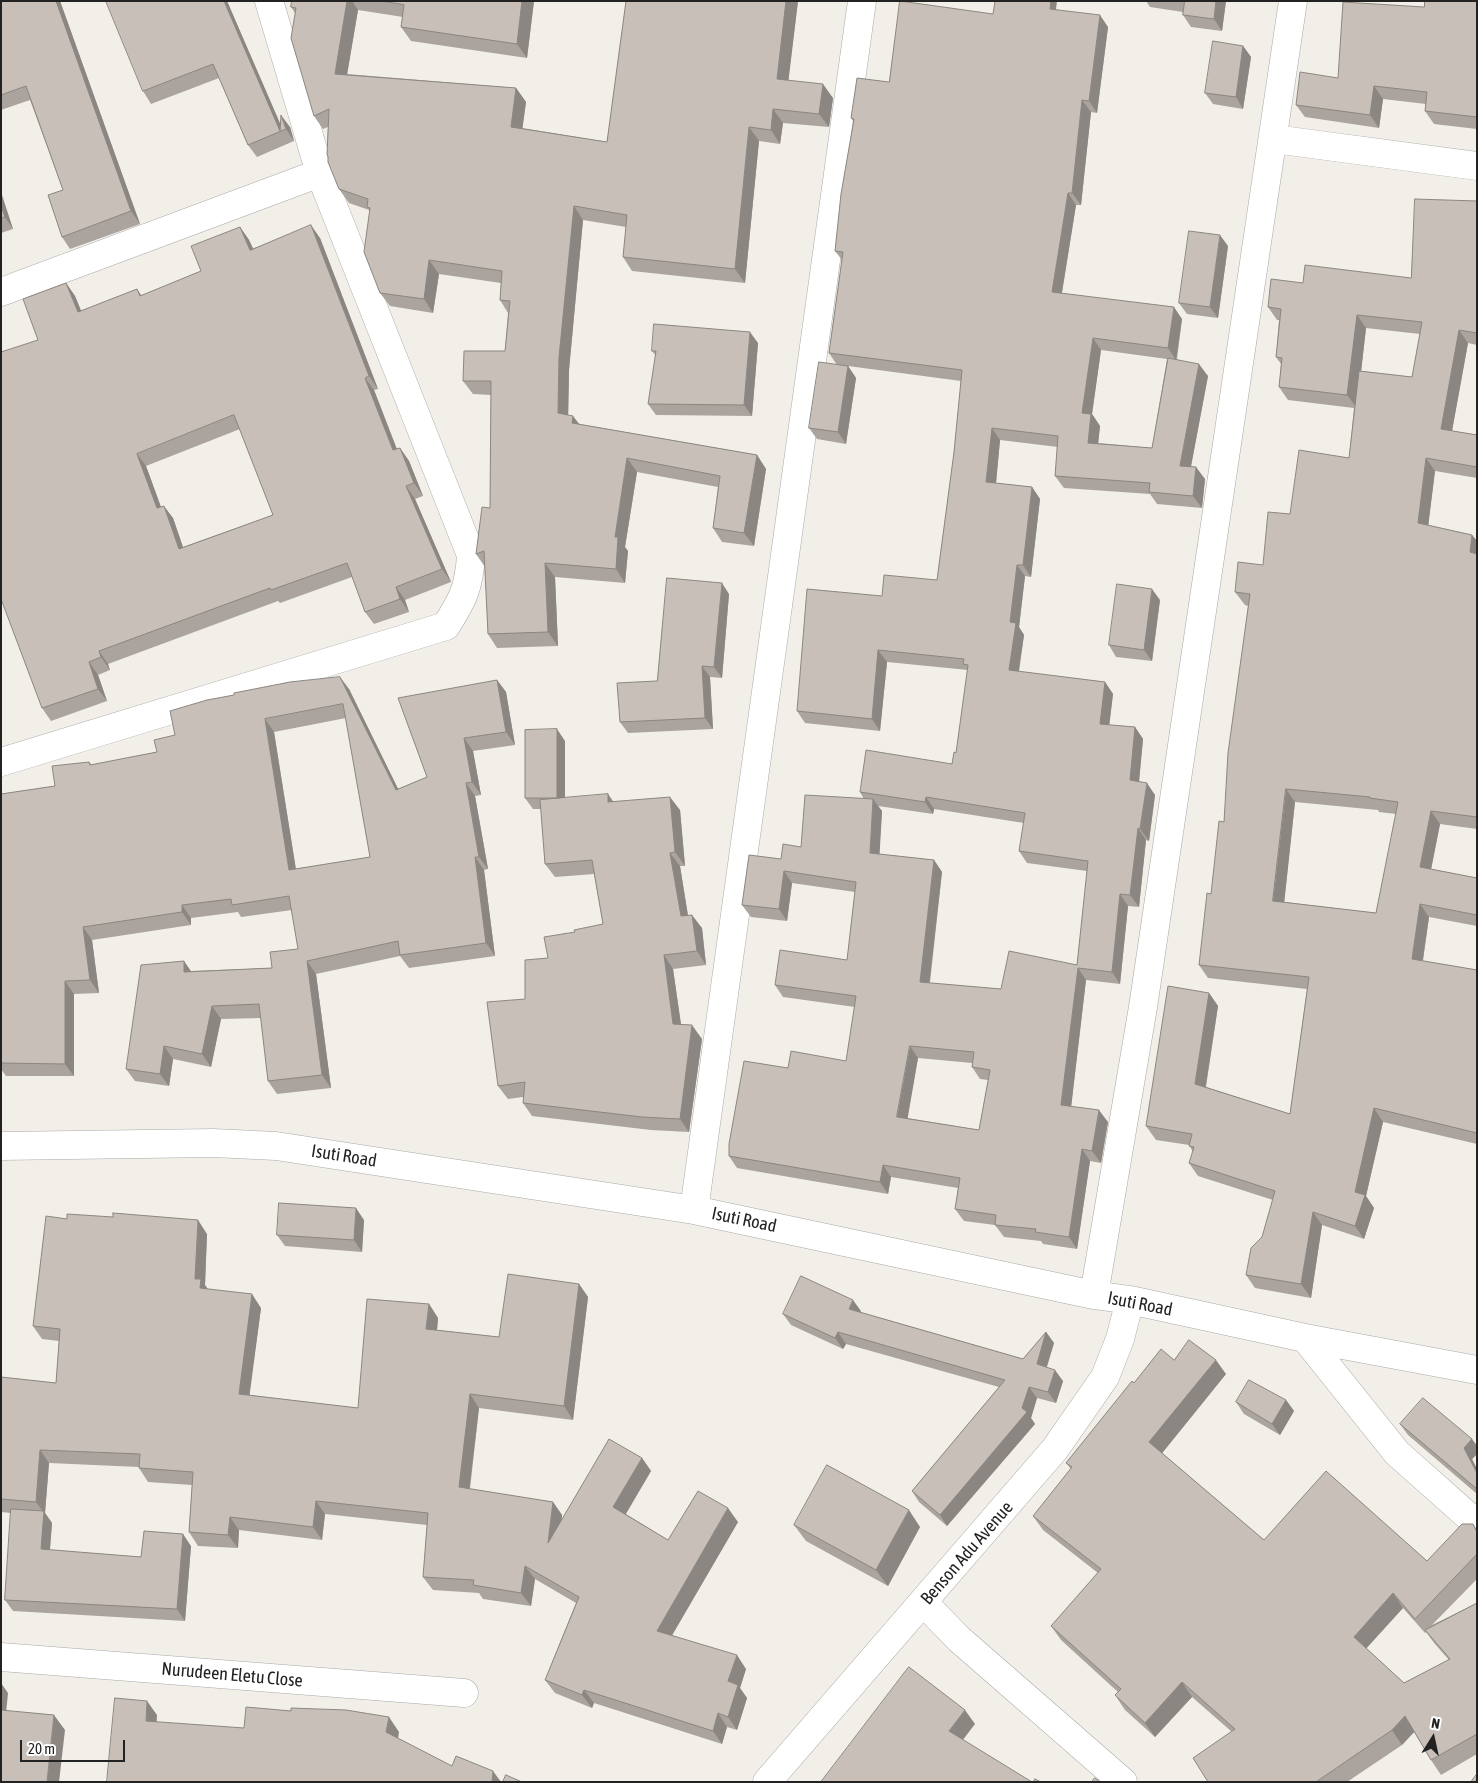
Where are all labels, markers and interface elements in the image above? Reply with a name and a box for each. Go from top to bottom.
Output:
street label: Isuti Road [310,1140,378,1172]
street label: Isuti Road [710,1203,778,1237]
street label: Isuti Road [1106,1287,1174,1321]
street label: Benson Adu Avenue [916,1497,1018,1609]
street label: Nurudeen Eletu Close [160,1658,304,1692]
north arrow [1408,1713,1458,1763]
text: N [1430,1715,1441,1732]
scale bar [22,1730,128,1762]
text: 20 m [28,1740,55,1757]

